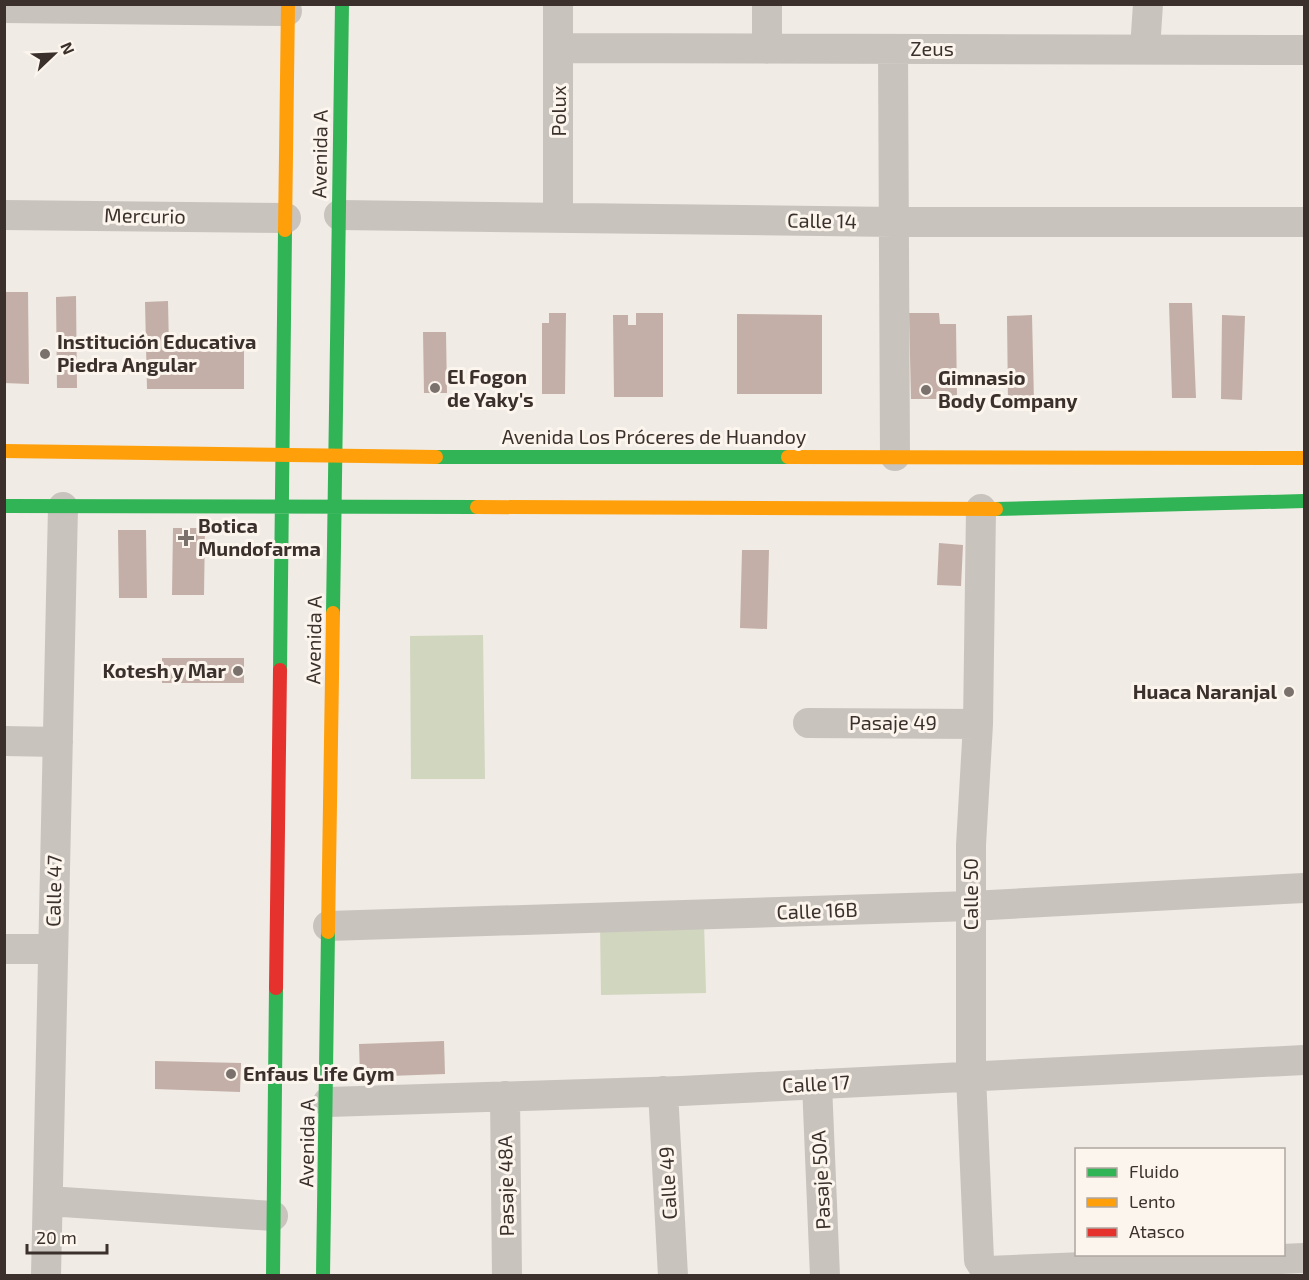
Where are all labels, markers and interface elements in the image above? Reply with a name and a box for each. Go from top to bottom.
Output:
north arrow [24,24,84,84]
street label: Zeus [910,36,954,60]
text: N [57,39,79,57]
street label: Polux [546,85,570,136]
street label: Avenida A [306,109,332,199]
street label: Mercurio [104,202,186,228]
street label: Calle 14 [787,207,857,233]
place label: Institución Educativa Piedra Angular [57,329,256,376]
marker: Institución Educativa Piedra Angular [38,347,52,361]
place label: El Fogon de Yaky's [447,364,534,412]
place label: Gimnasio Body Company [938,365,1078,413]
marker: El Fogon de Yaky's [428,381,442,395]
marker: Gimnasio Body Company [919,383,933,397]
street label: Avenida Los Próceres de Huandoy [502,424,807,448]
place label: Botica Mundofarma [198,513,321,560]
marker: Botica Mundofarma [179,531,193,545]
street label: Avenida A [300,595,326,685]
place label: Kotesh y Mar [102,658,226,683]
marker: Kotesh y Mar [231,664,245,678]
place label: Huaca Naranjal [1133,679,1277,703]
marker: Huaca Naranjal [1282,685,1296,699]
street label: Pasaje 49 [849,710,937,734]
street label: Calle 47 [40,855,66,927]
street label: Calle 50 [958,858,982,930]
street label: Calle 16B [776,897,858,923]
place label: Enfaus Life Gym [243,1061,395,1086]
marker: Enfaus Life Gym [224,1067,238,1081]
street label: Calle 17 [782,1069,850,1097]
street label: Avenida A [293,1098,319,1188]
street label: Pasaje 50A [805,1129,835,1230]
street label: Pasaje 48A [492,1135,518,1237]
street label: Calle 49 [653,1146,681,1220]
legend [1075,1148,1285,1256]
text: Fluido [1129,1160,1179,1182]
text: Lento [1129,1190,1175,1212]
scale bar [27,1217,106,1255]
text: Atasco [1129,1220,1185,1242]
text: 20 m [36,1226,77,1248]

